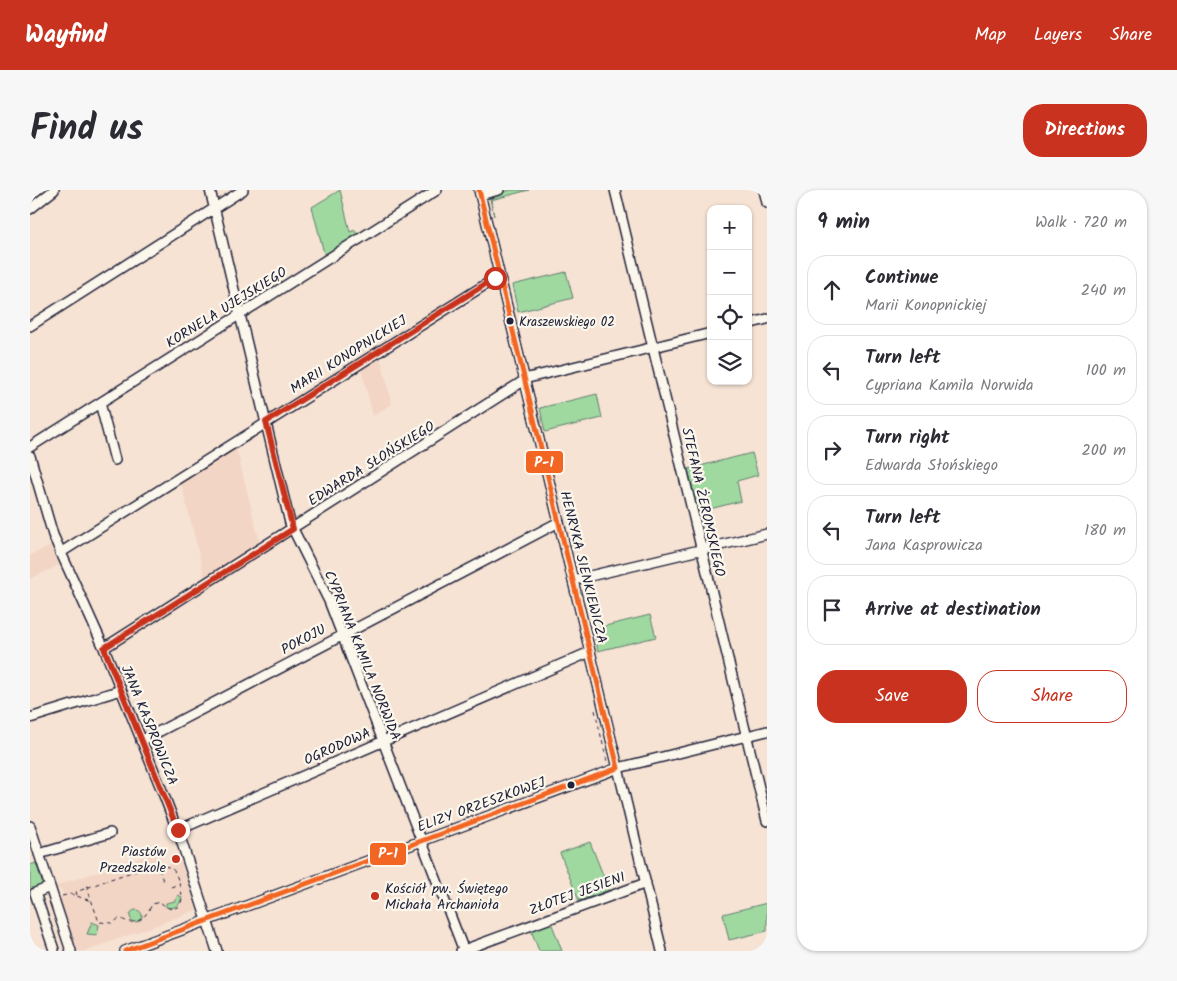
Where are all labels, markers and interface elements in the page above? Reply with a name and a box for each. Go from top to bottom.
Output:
text: Wayfind [25,16,107,55]
text: Map [975,21,1006,50]
text: Layers [1034,21,1082,50]
text: Share [1110,21,1152,50]
text: Find us [30,102,143,158]
button: Directions [1023,104,1147,157]
map controls [707,205,752,385]
button: + [707,205,752,250]
text: 9 min [817,206,870,239]
text: Walk · 720 m [1035,210,1127,235]
button: − [707,250,752,295]
street label: KORNELA UJEJSKIEGO [162,261,292,354]
text: Continue [865,263,938,293]
route start [484,267,507,290]
icon: ahead [818,276,846,304]
text: 240 m [1081,278,1126,303]
text: Marii Konopnickiej [865,293,987,318]
button: locate [707,295,752,340]
street label: MARII KONOPNICKIEJ [286,310,412,400]
place label: Kraszewskiego 02 [519,312,615,333]
marker: Kraszewskiego 02 [505,316,515,326]
button: layers [707,340,752,385]
text: Turn left [865,343,940,373]
icon: left [818,356,846,384]
text: 100 m [1086,358,1126,383]
text: Cypriana Kamila Norwida [865,373,1034,398]
street label: EDWARDA SŁOŃSKIEGO [304,416,440,512]
text: Turn right [865,423,950,453]
street label: STEFANA ŻEROMSKIEGO [675,425,731,579]
icon: right [818,436,846,464]
text: 200 m [1082,438,1126,463]
line badge: P-1 [525,450,564,474]
text: P-1 [534,452,554,474]
text: Edwarda Słońskiego [865,453,998,478]
street label: HENRYKA SIENKIEWICZA [553,489,613,646]
text: Turn left [865,503,940,533]
icon: left [818,516,846,544]
text: 180 m [1084,518,1126,543]
text: Jana Kasprowicza [865,533,983,558]
street label: CYPRIANA KAMILA NORWIDA [318,567,406,744]
text: Arrive at destination [865,595,1041,625]
icon: arrive [818,596,846,624]
street label: POKOJU [277,619,330,661]
street label: JANA KASPROWICZA [115,662,183,789]
button: Save [817,670,967,723]
button: Share [977,670,1127,723]
street label: OGRODOWA [301,722,374,771]
street label: ELIZY ORZESZKOWEJ [414,771,549,838]
unlabelled marker [566,780,576,790]
route end [167,819,190,842]
place label: Piastów Przedszkole [100,841,167,879]
line badge: P-1 [369,842,407,866]
text: P-1 [378,843,398,865]
marker: Piastów Przedszkole [170,853,182,865]
street label: ZŁOTEJ JESIENI [526,866,628,922]
place label: Kościół pw. Świętego Michała Archanioła [385,878,508,916]
marker: Kościół pw. Świętego Michała Archanioła [369,890,381,902]

